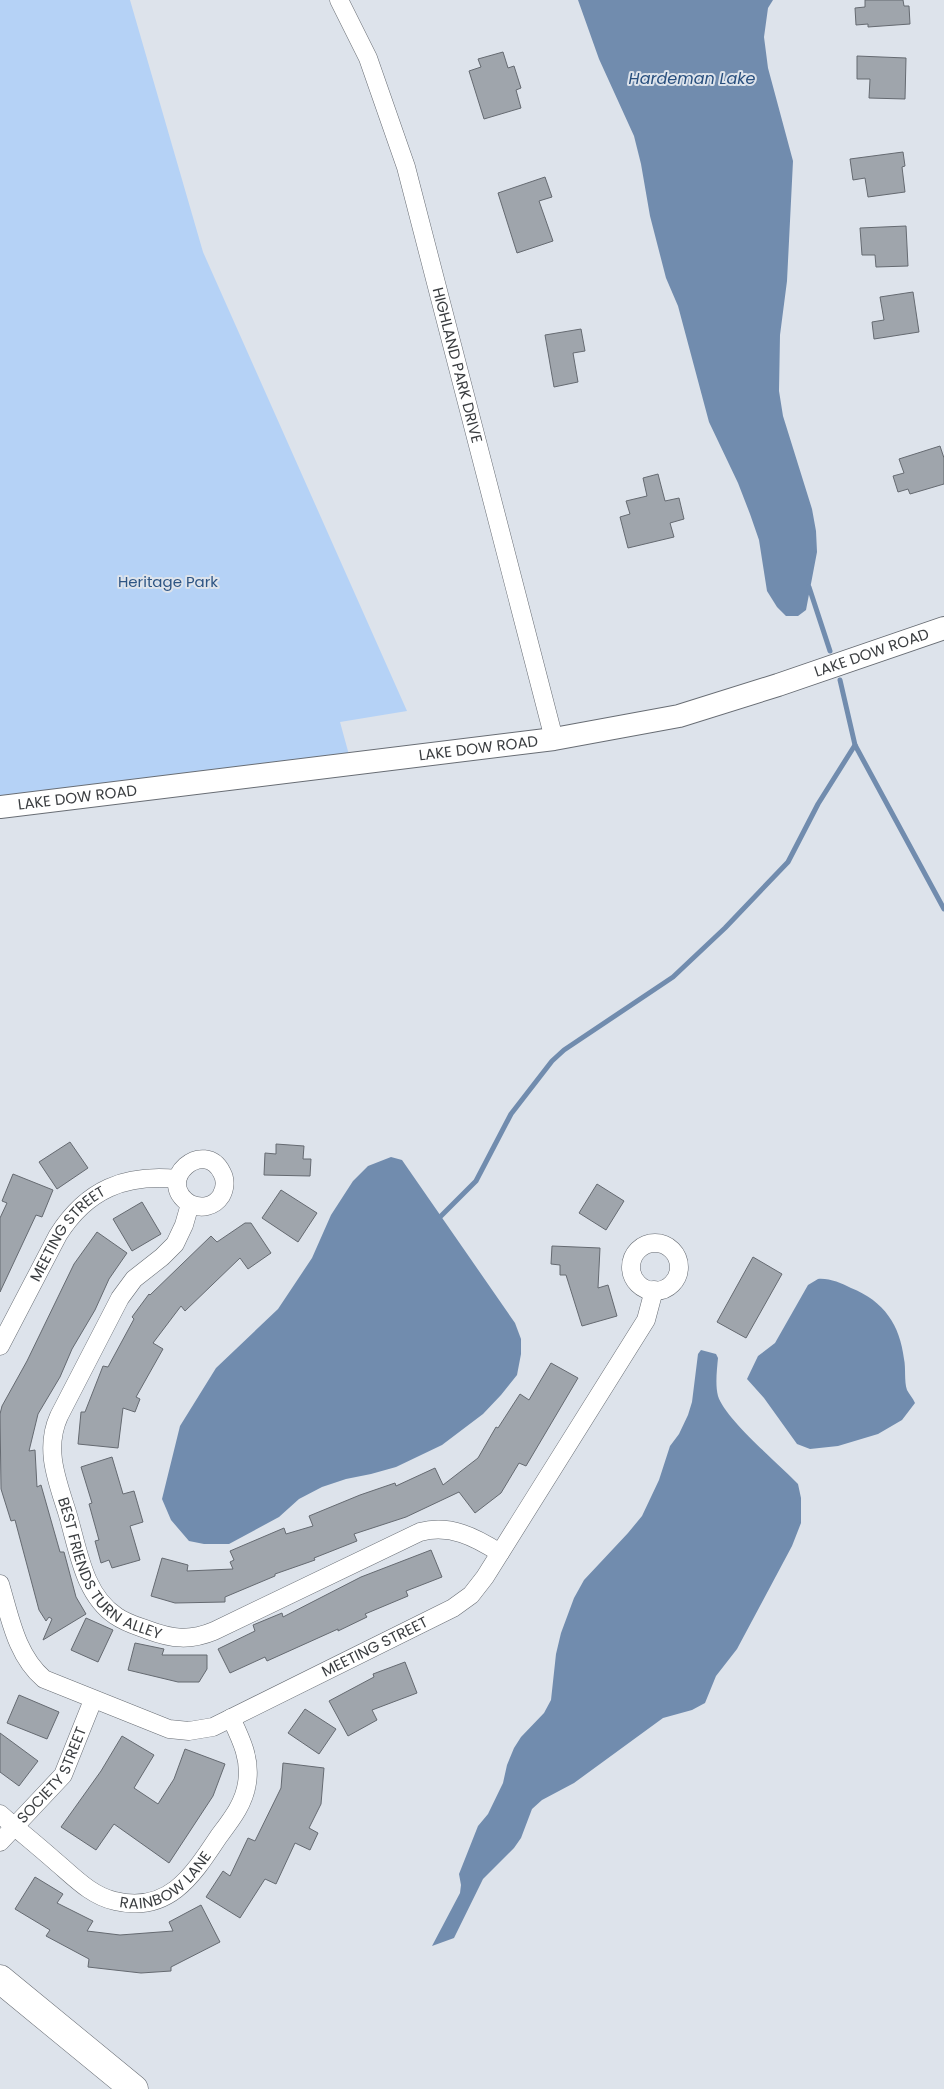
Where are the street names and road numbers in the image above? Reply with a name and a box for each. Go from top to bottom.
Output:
street label: HIGHLAND PARK DRIVE [428,285,488,445]
street label: LAKE DOW ROAD [811,623,932,682]
street label: LAKE DOW ROAD [417,730,539,766]
street label: LAKE DOW ROAD [17,779,138,815]
street label: MEETING STREET [25,1181,109,1285]
street label: BEST FRIENDS TURN ALLEY [53,1494,165,1644]
street label: MEETING STREET [318,1611,431,1681]
street label: SOCIETY STREET [12,1723,91,1828]
street label: RAINBOW LANE [118,1847,216,1914]

